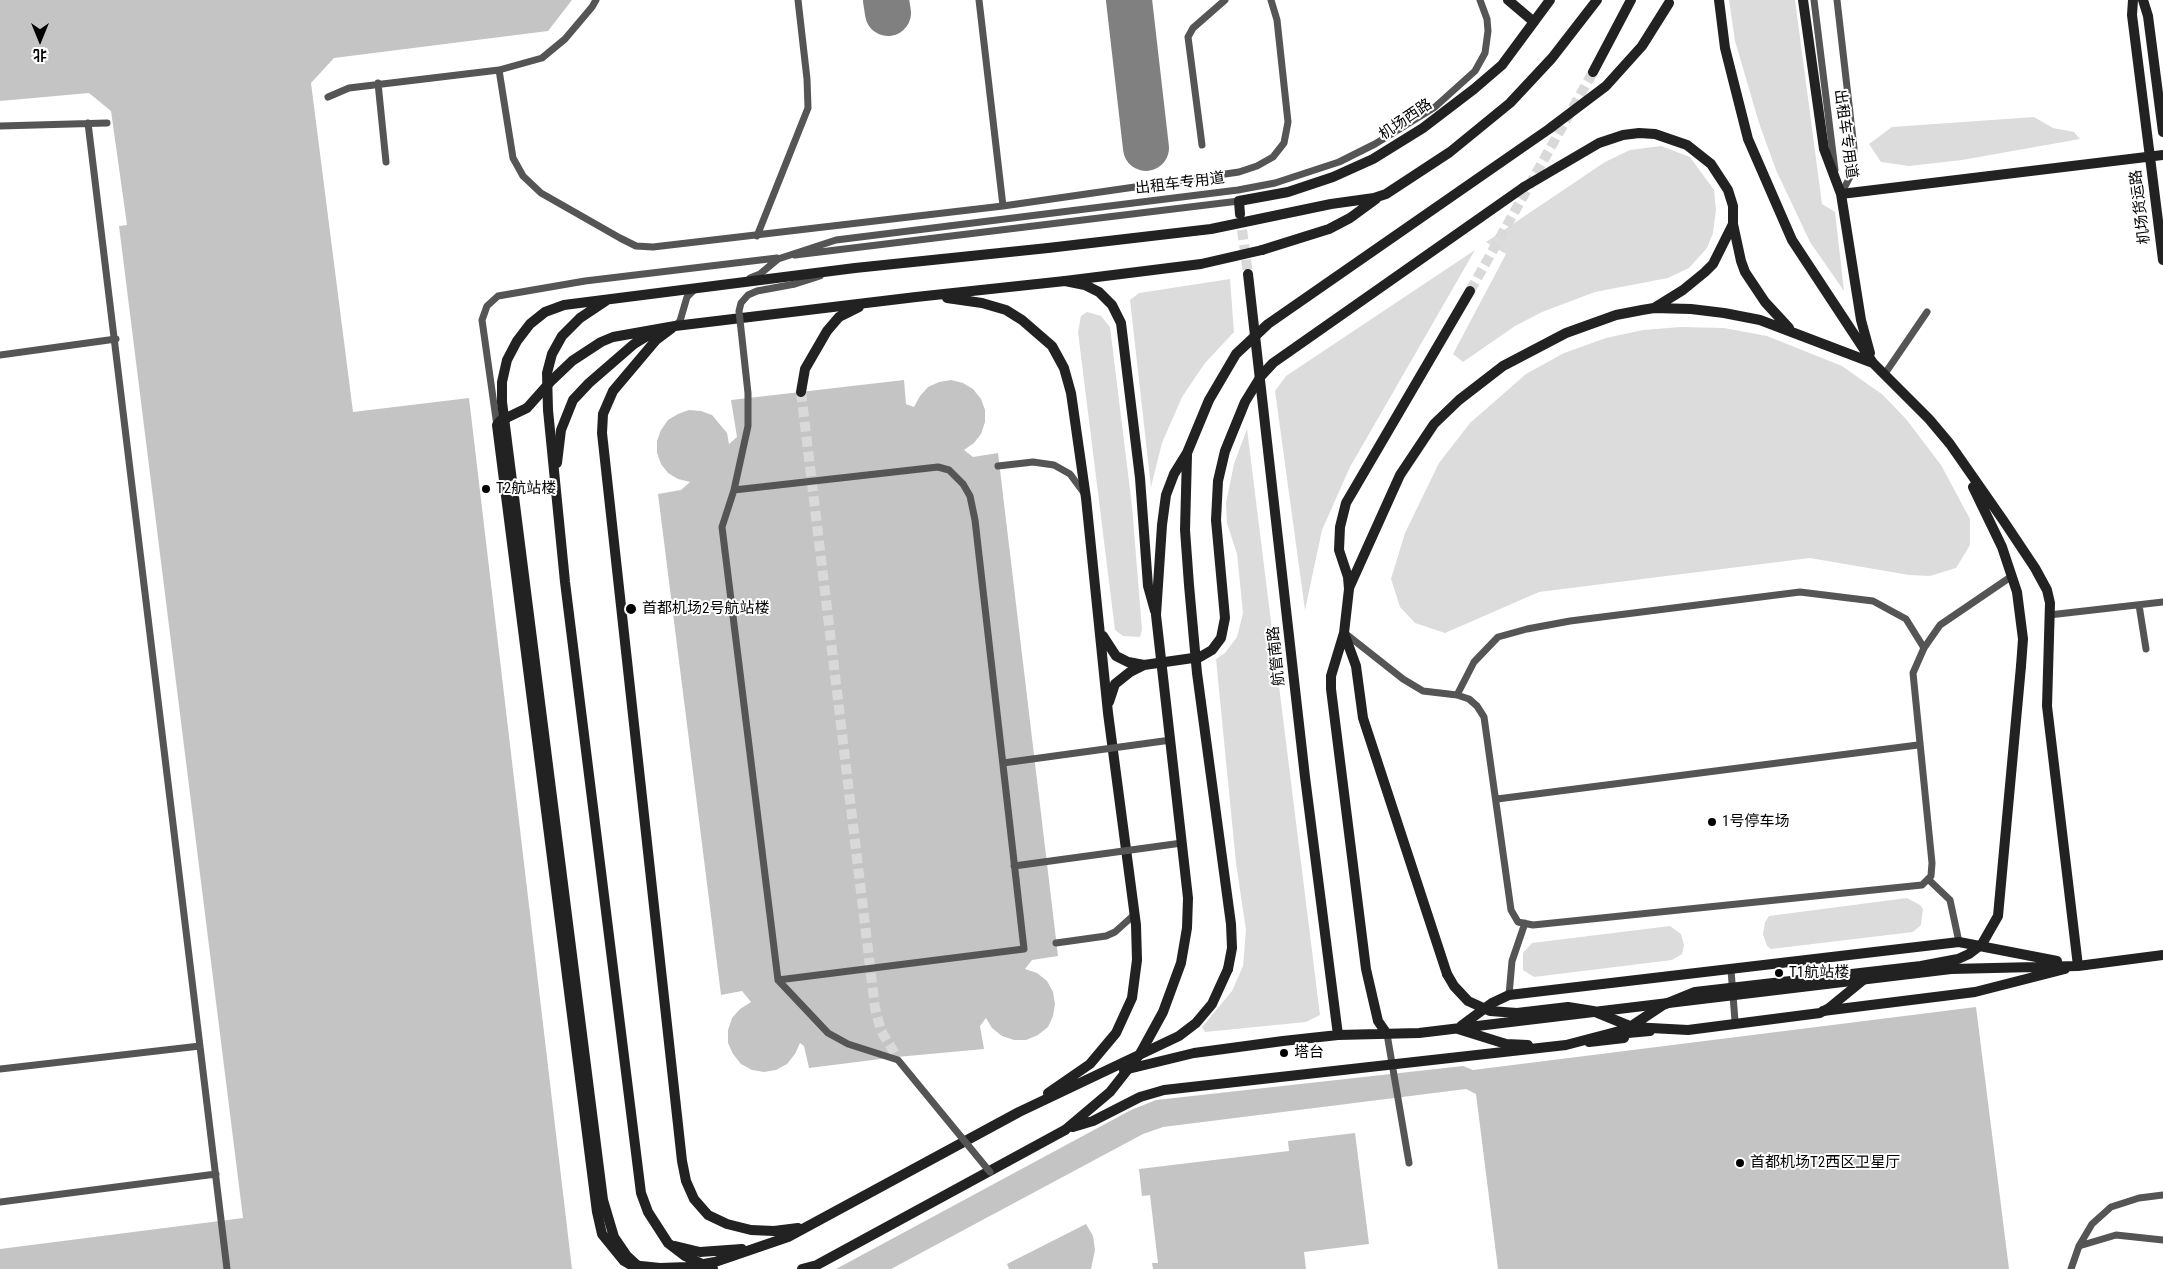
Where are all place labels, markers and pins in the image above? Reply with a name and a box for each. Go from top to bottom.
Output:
place label: T2航站楼 [496,480,556,498]
marker: T2航站楼 [480,483,492,495]
place label: 首都机场2号航站楼 [642,600,769,618]
marker: 首都机场2号航站楼 [624,602,638,616]
place label: 1号停车场 [1722,813,1789,831]
marker: 1号停车场 [1706,816,1718,828]
place label: T1航站楼 [1789,964,1849,982]
marker: T1航站楼 [1773,967,1785,979]
place label: 塔台 [1294,1044,1324,1062]
marker: 塔台 [1278,1047,1290,1059]
place label: 首都机场T2西区卫星厅 [1750,1154,1900,1172]
marker: 首都机场T2西区卫星厅 [1734,1157,1746,1169]

